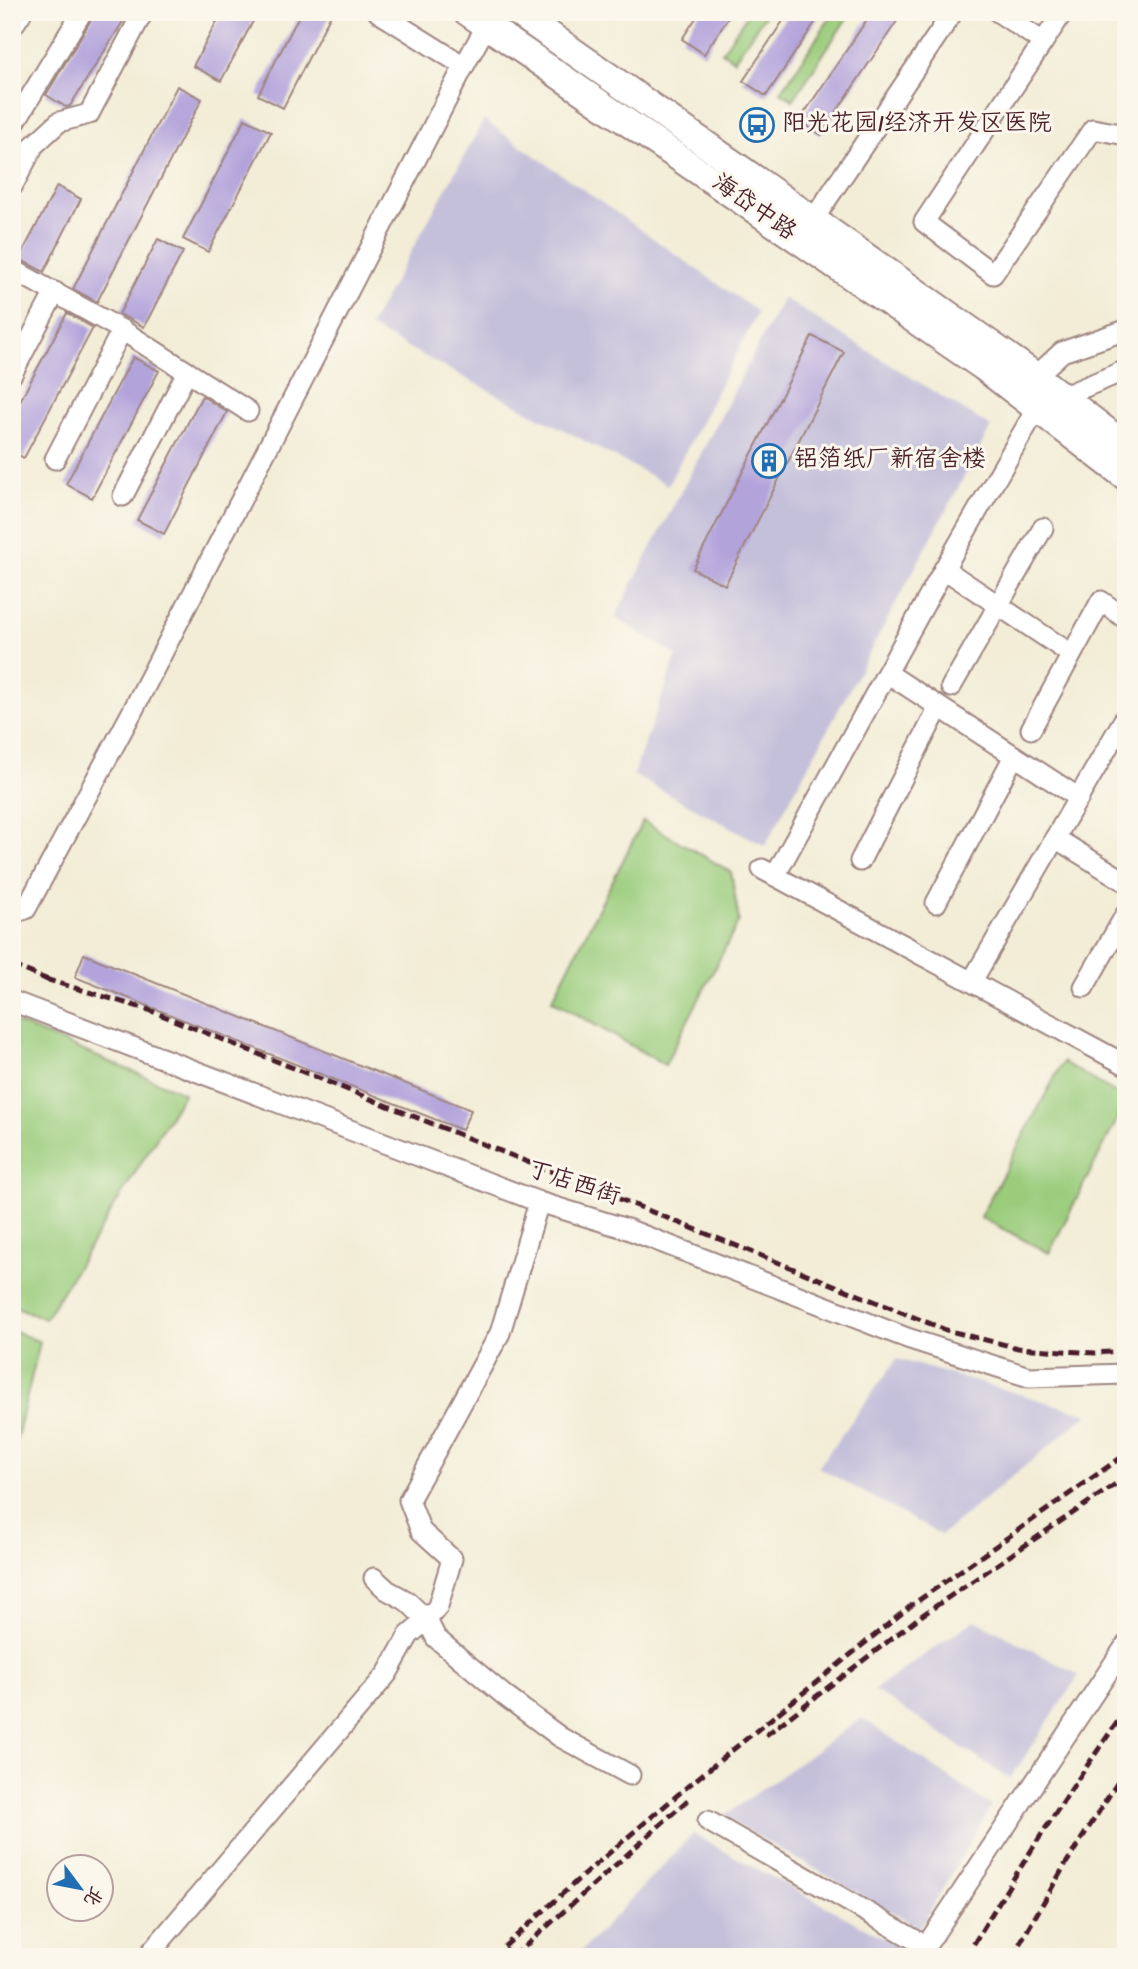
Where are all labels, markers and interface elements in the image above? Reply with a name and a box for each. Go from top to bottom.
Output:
bus stop icon: 阳光花园/经济开发区医院 [738,106,776,144]
place label: 阳光花园/经济开发区医院 [782,110,1052,140]
street label: 海岱中路 [705,168,802,248]
building icon: 铝箔纸厂新宿舍楼 [750,442,788,480]
place label: 铝箔纸厂新宿舍楼 [794,446,986,476]
street label: 丁店西街 [523,1155,623,1214]
north arrow [46,1854,116,1924]
text: 北 [77,1881,106,1909]

